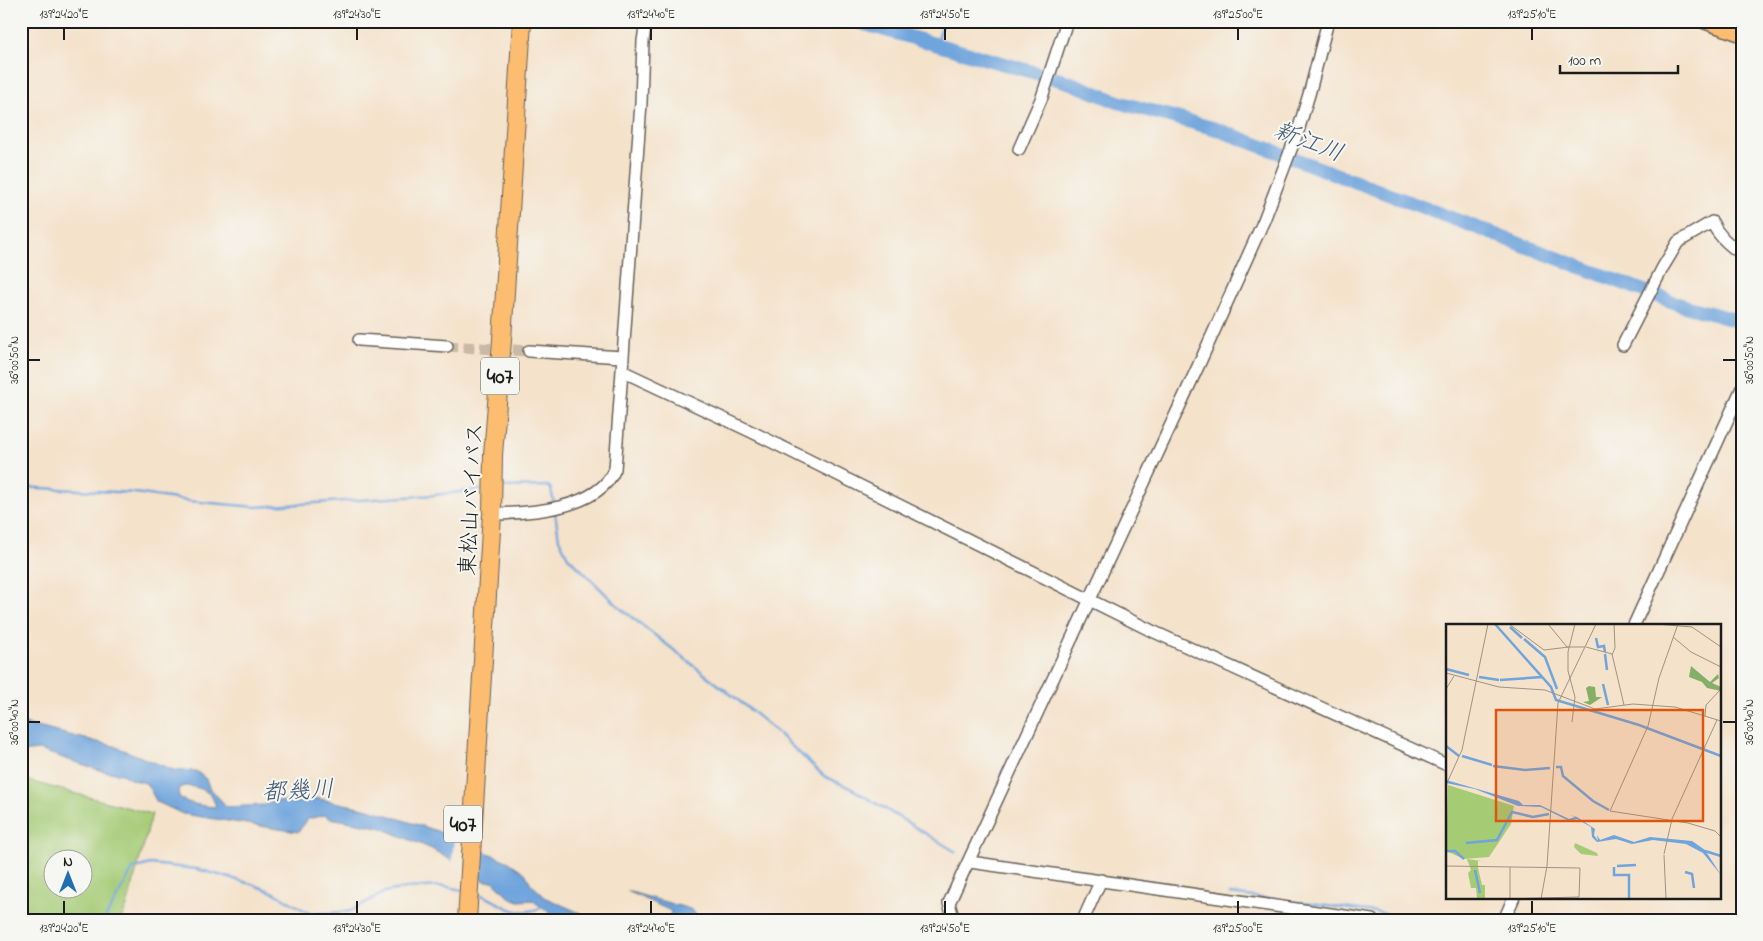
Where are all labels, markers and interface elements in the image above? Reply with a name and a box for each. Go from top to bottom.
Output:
text: 139°24'20"E [40,6,89,24]
text: 139°24'30"E [333,6,381,24]
text: 139°24'40"E [627,6,675,24]
text: 139°24'50"E [920,6,970,24]
text: 139°25'00"E [1213,6,1263,24]
text: 139°25'10"E [1508,6,1556,24]
scale bar [1560,42,1678,74]
text: 100 m [1568,50,1601,72]
water label: 新江川 [1268,114,1348,173]
text: 36°00'50"N [6,336,24,384]
text: 36°00'50"N [1741,336,1759,384]
road number: 407 [481,358,519,394]
street label: 東松山バイパス [453,422,493,577]
inset map [1446,624,1720,898]
text: 36°00'40"N [6,699,24,745]
text: 36°00'40"N [1741,699,1759,745]
water label: 都幾川 [261,773,335,812]
road number: 407 [444,806,482,842]
north arrow [42,848,92,898]
text: N [63,852,73,873]
text: 139°24'20"E [40,920,89,938]
text: 139°24'30"E [333,920,381,938]
text: 139°24'40"E [627,920,675,938]
text: 139°24'50"E [920,920,970,938]
text: 139°25'00"E [1213,920,1263,938]
text: 139°25'10"E [1508,920,1556,938]

